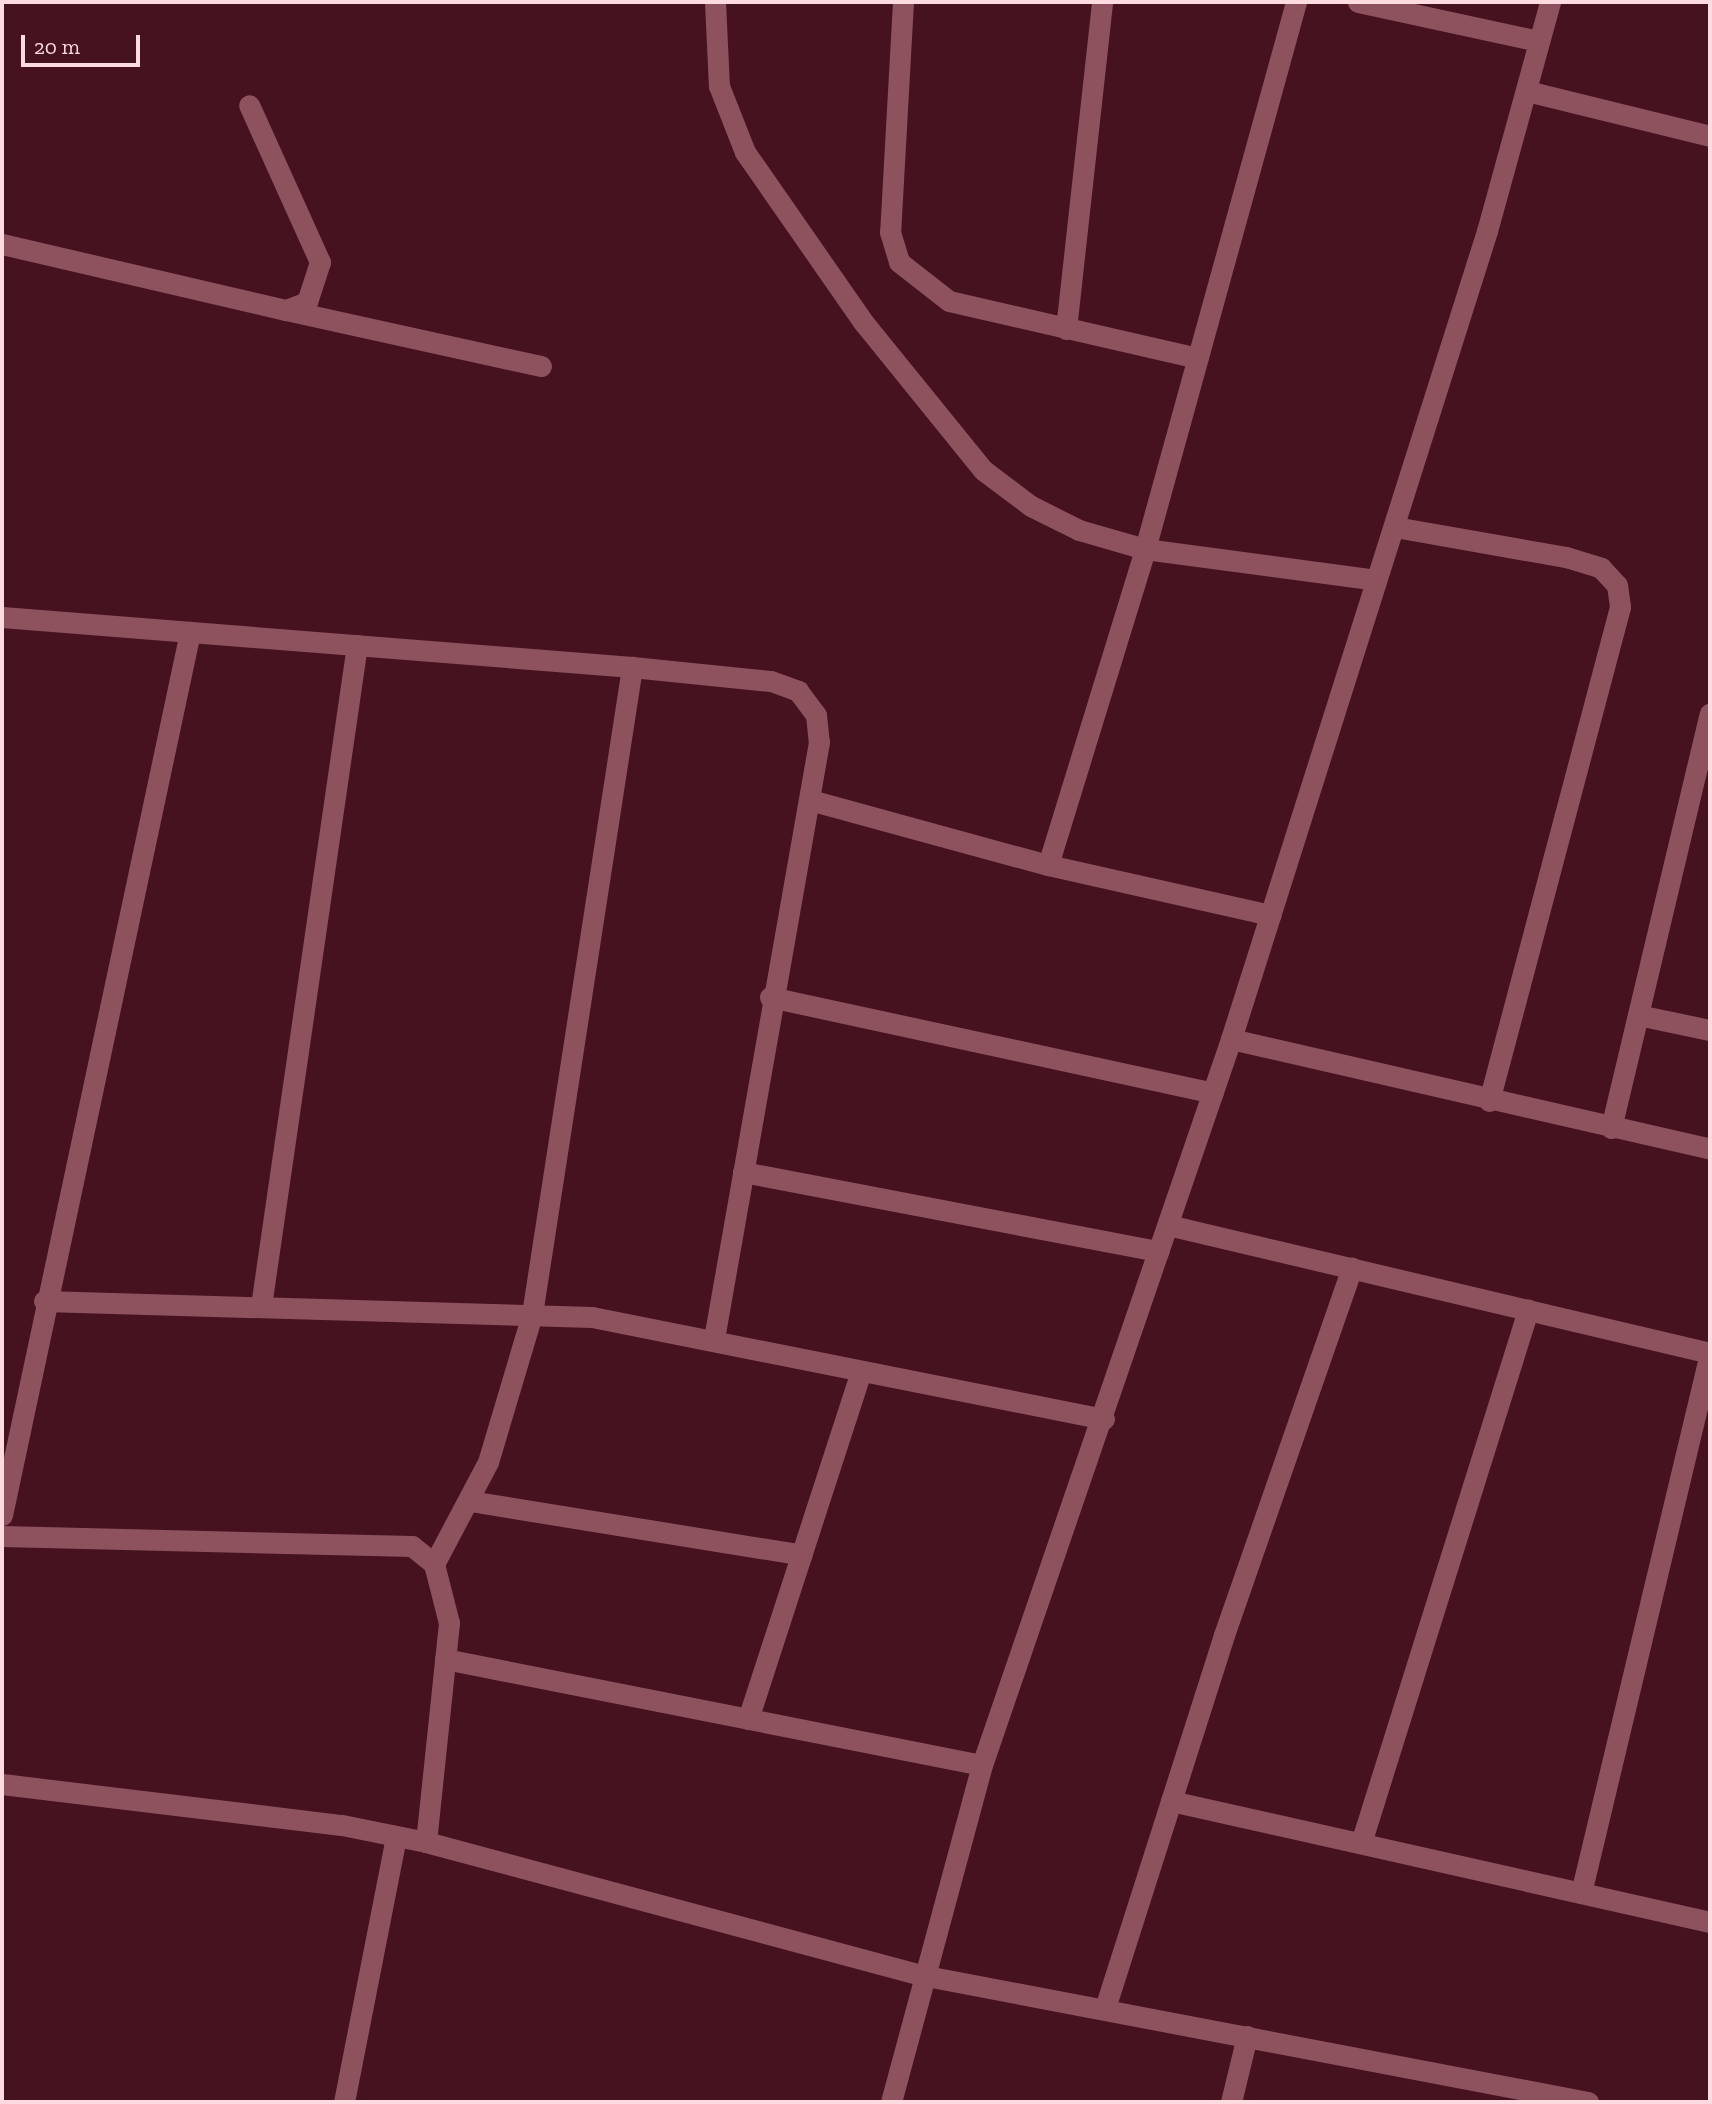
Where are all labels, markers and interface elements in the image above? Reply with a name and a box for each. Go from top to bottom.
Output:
scale bar [24,21,144,65]
text: 20 m [34,34,80,59]

